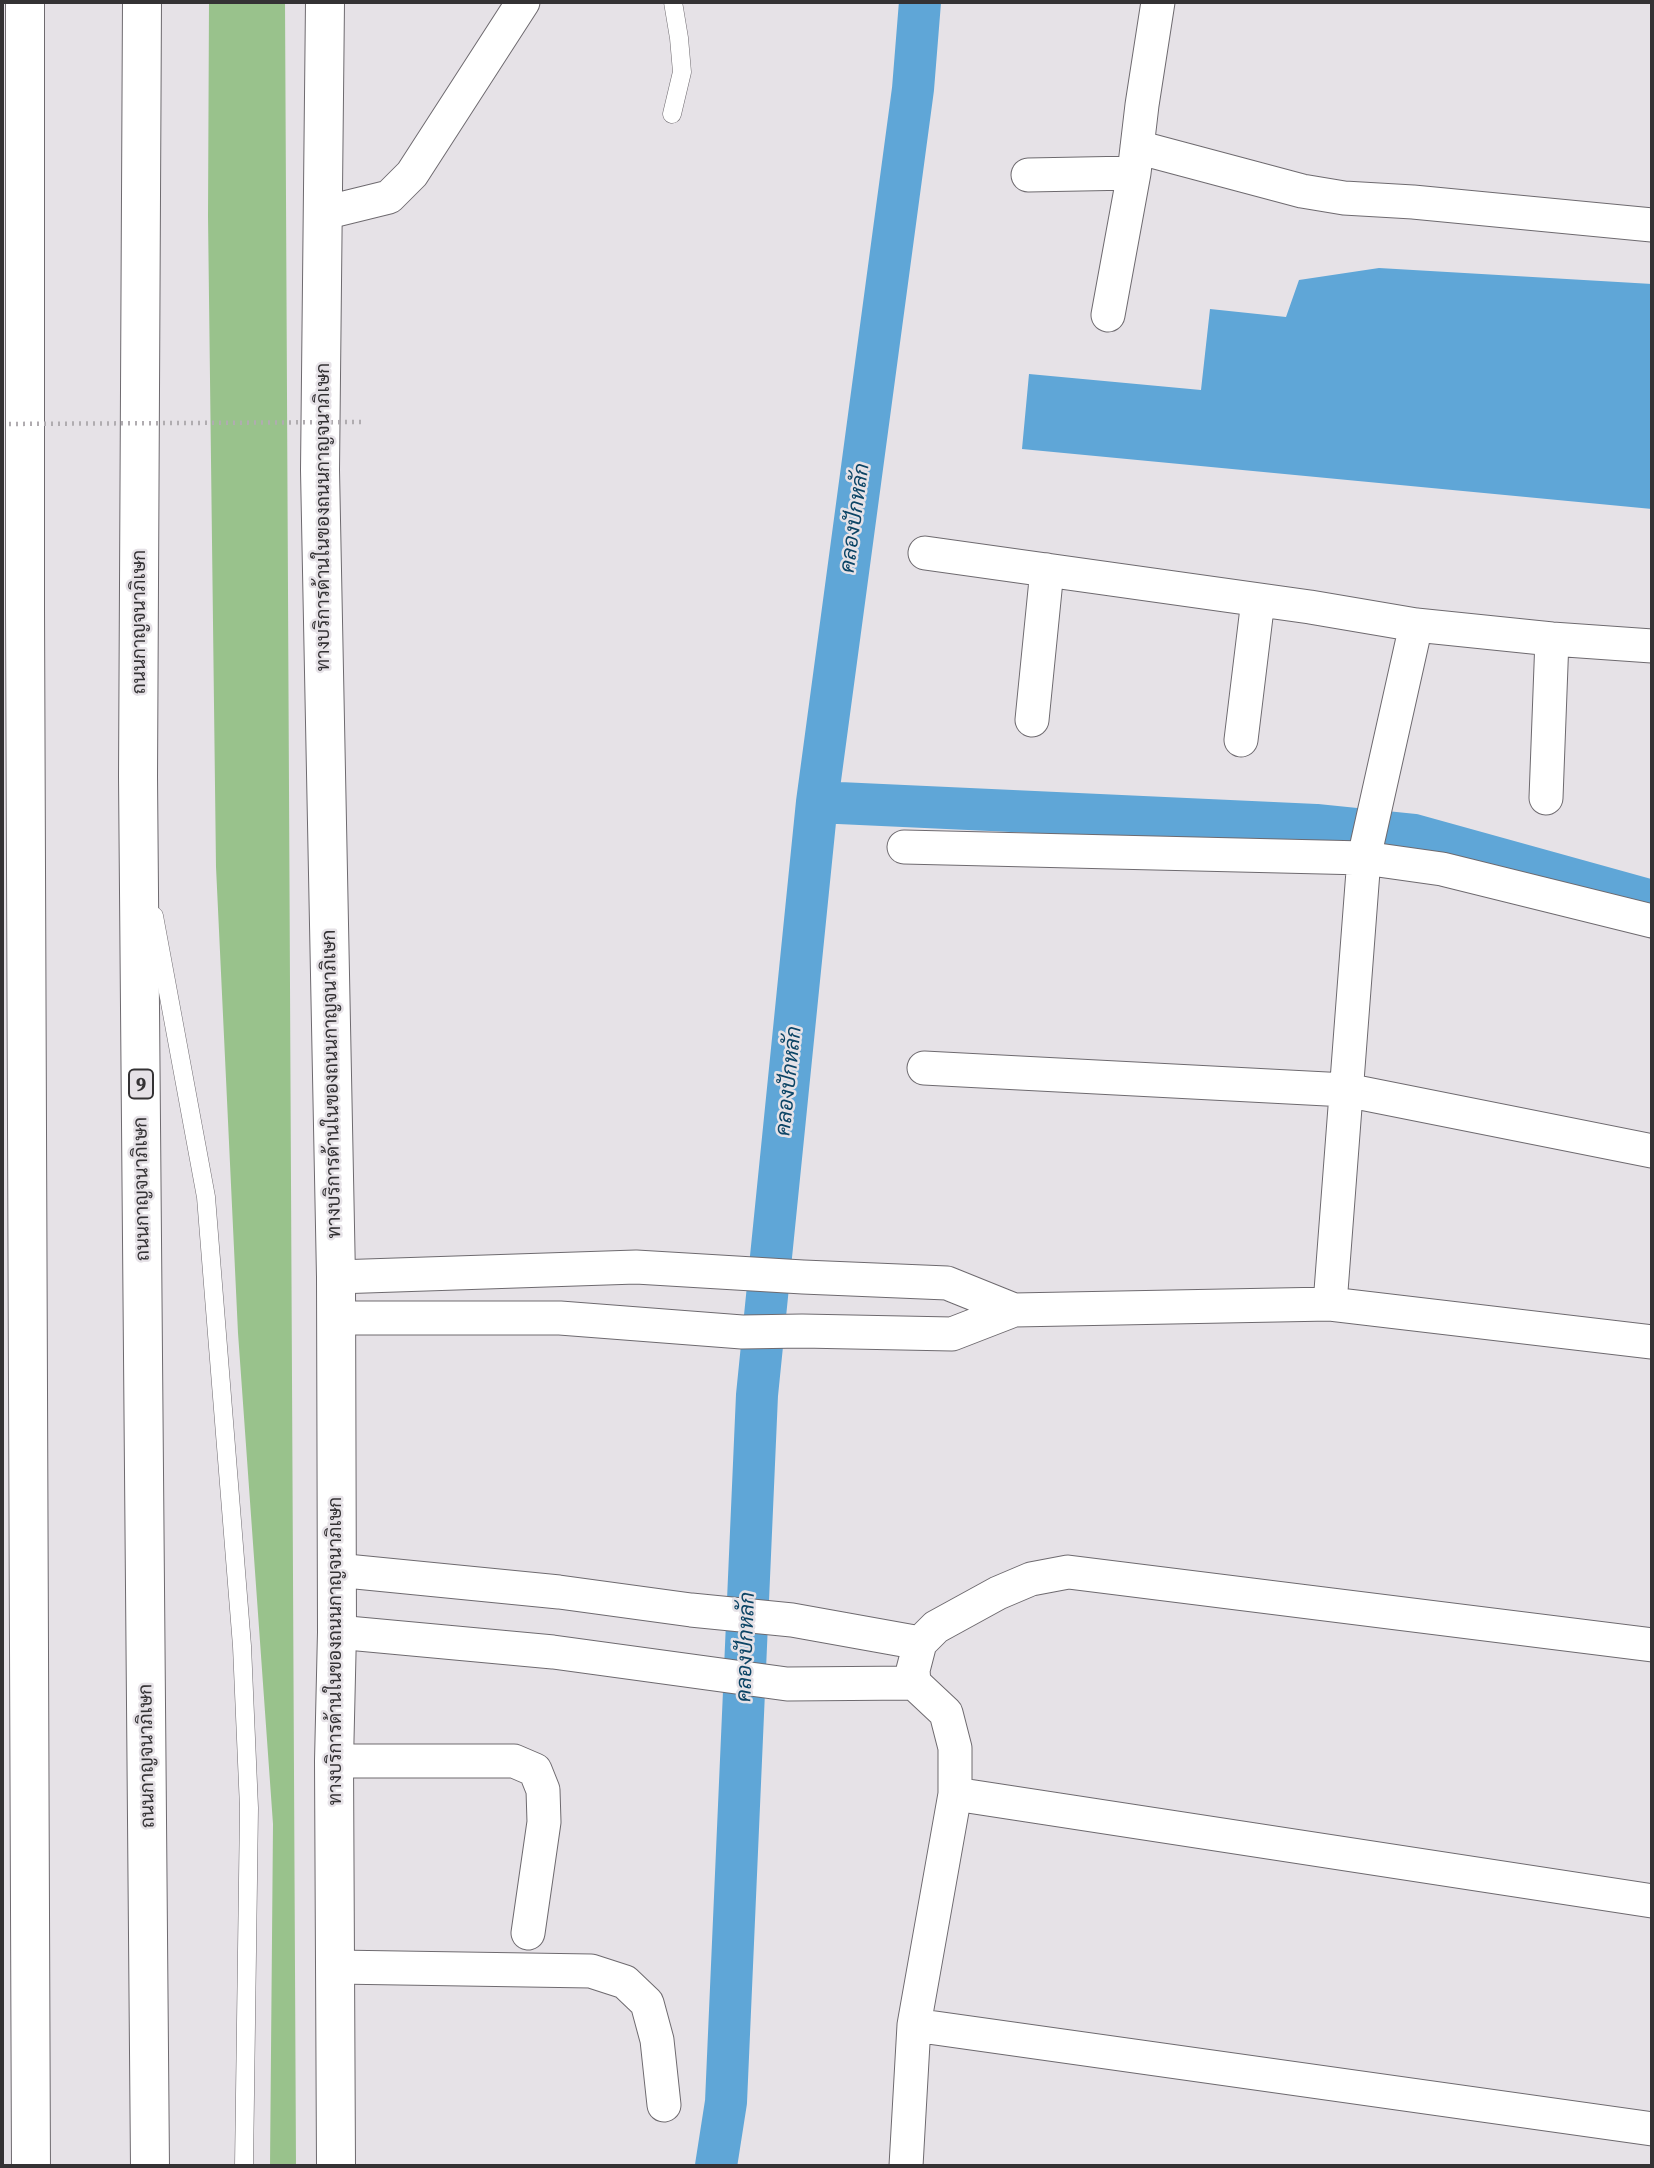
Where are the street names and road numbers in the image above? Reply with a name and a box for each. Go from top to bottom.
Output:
street label: ทางบริการด้านในของถนนกาญจนาภิเษก [312,363,334,671]
street label: ถนนกาญจนาภิเษก [128,550,150,694]
street label: ทางบริการด้านในของถนนกาญจนาภิเษก [318,930,346,1238]
road number: 9 [129,1070,153,1098]
street label: ถนนกาญจนาภิเษก [129,1117,155,1261]
street label: ทางบริการด้านในของถนนกาญจนาภิเษก [324,1497,346,1805]
street label: ถนนกาญจนาภิเษก [134,1684,160,1828]

